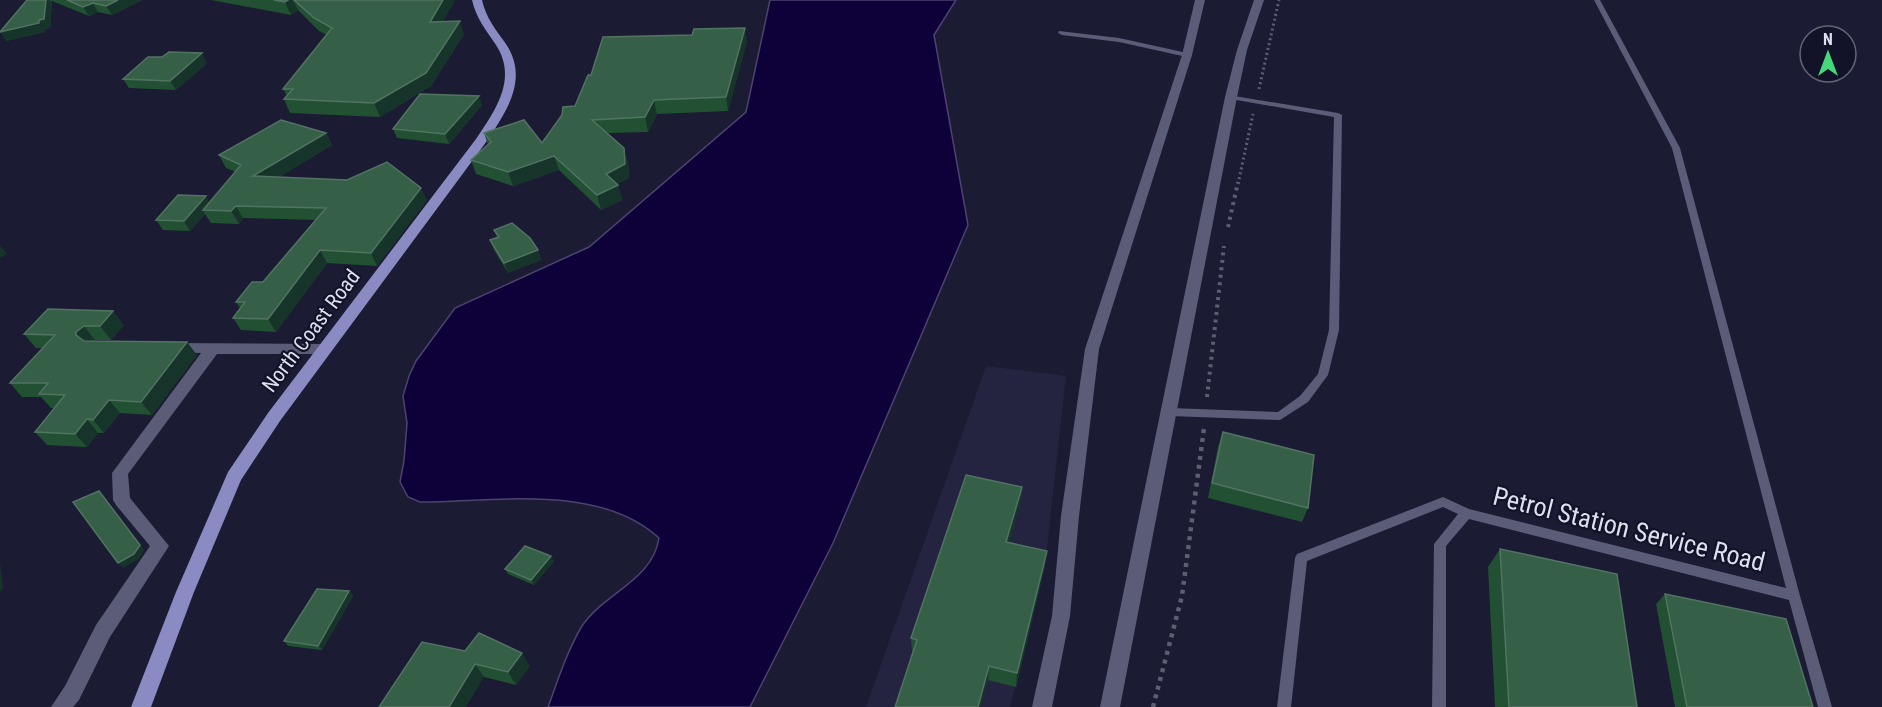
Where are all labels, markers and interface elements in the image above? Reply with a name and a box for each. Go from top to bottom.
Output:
north arrow [1798,24,1858,84]
text: N [1823,30,1833,49]
street label: North Coast Road [257,265,365,397]
street label: Petrol Station Service Road [1490,481,1768,577]

